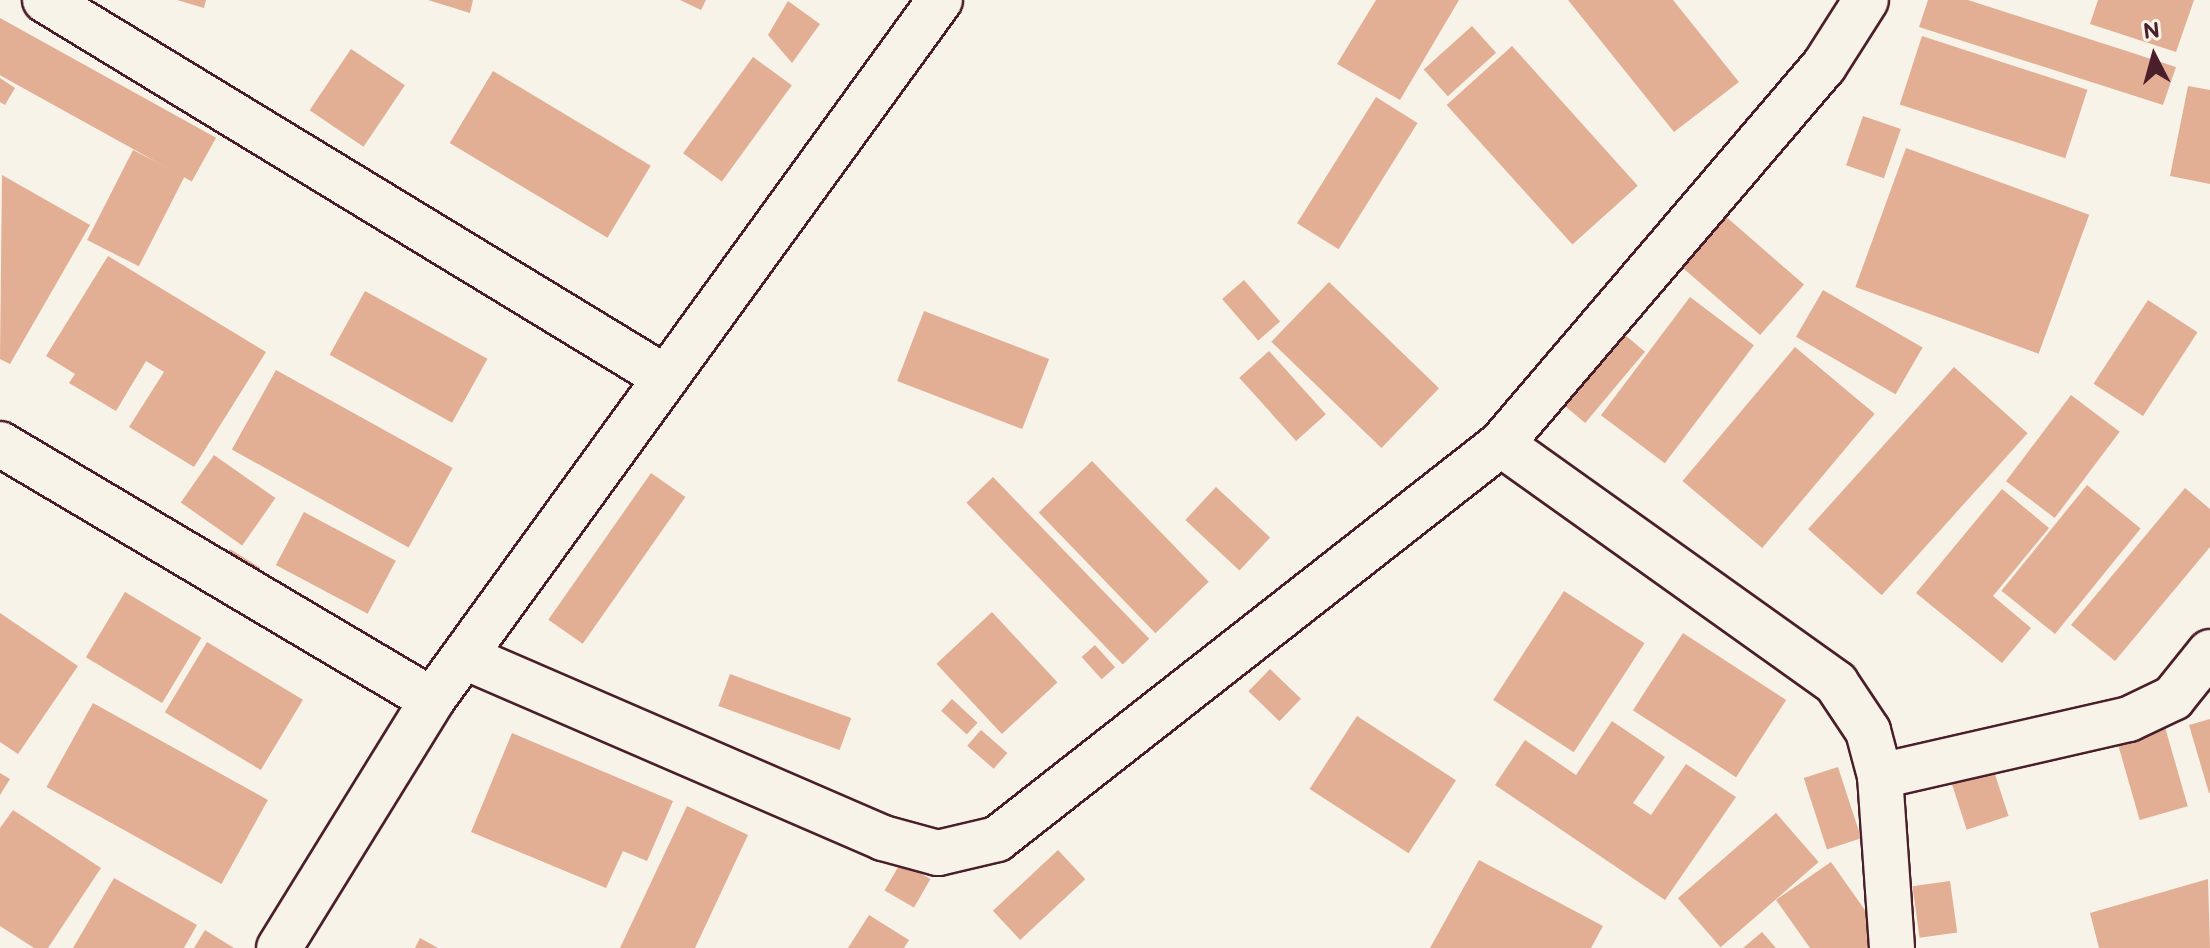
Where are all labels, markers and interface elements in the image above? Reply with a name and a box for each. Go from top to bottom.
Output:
north arrow [2114,16,2194,96]
text: N [2142,17,2161,46]

